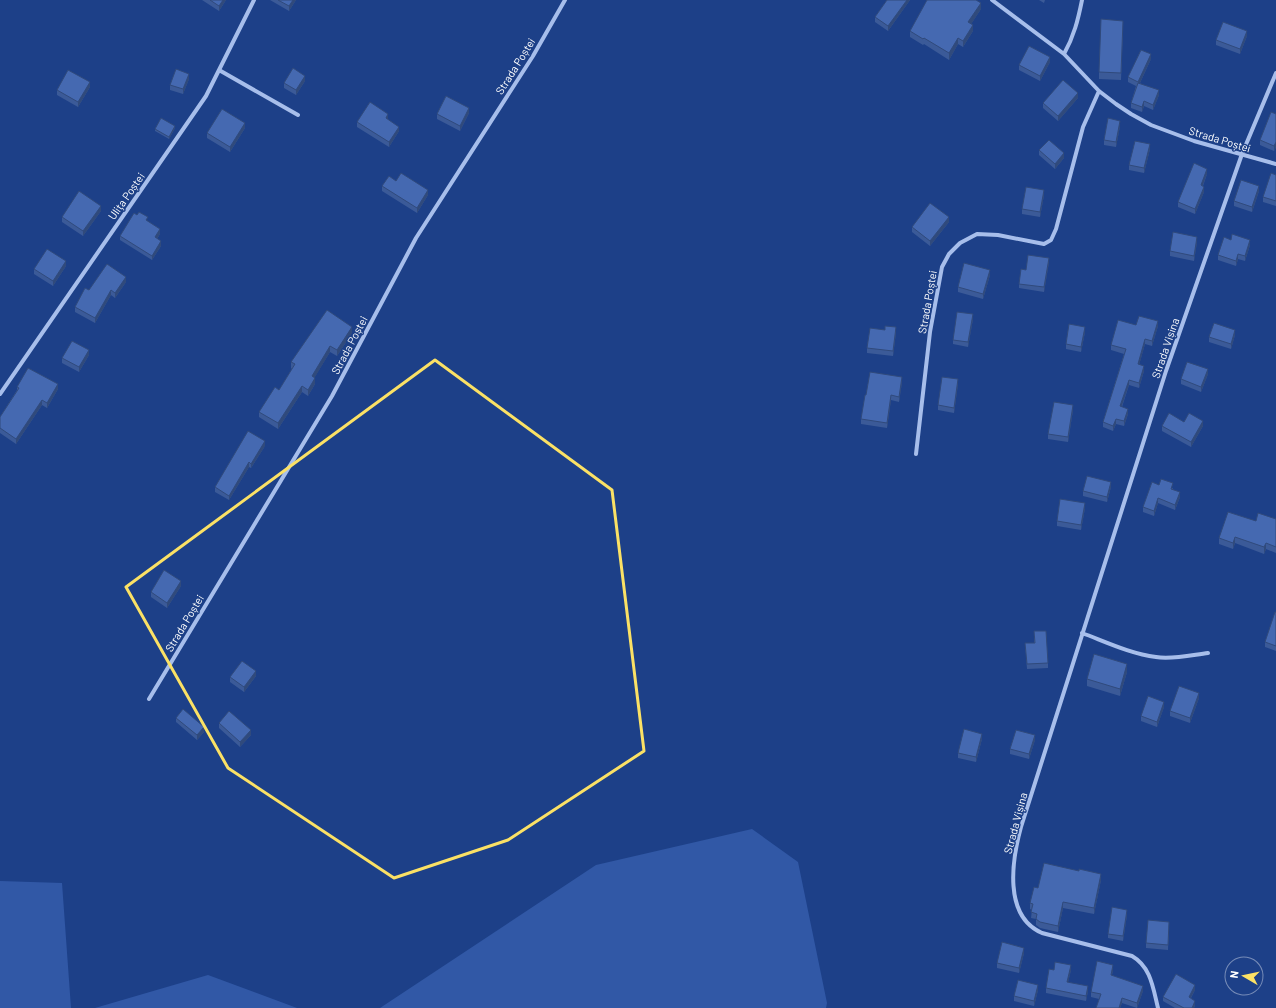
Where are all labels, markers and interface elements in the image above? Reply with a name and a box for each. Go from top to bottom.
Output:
street label: Strada Poștei [493,35,538,97]
street label: Strada Poștei [1187,123,1253,155]
street label: Ulița Poștei [105,170,147,222]
street label: Strada Poștei [915,269,939,335]
street label: Strada Poștei [328,314,370,376]
street label: Strada Vișina [1149,316,1181,380]
street label: Strada Poștei [162,592,206,654]
street label: Strada Vișina [1001,791,1029,855]
north arrow [1224,956,1264,996]
text: N [1227,970,1241,979]

